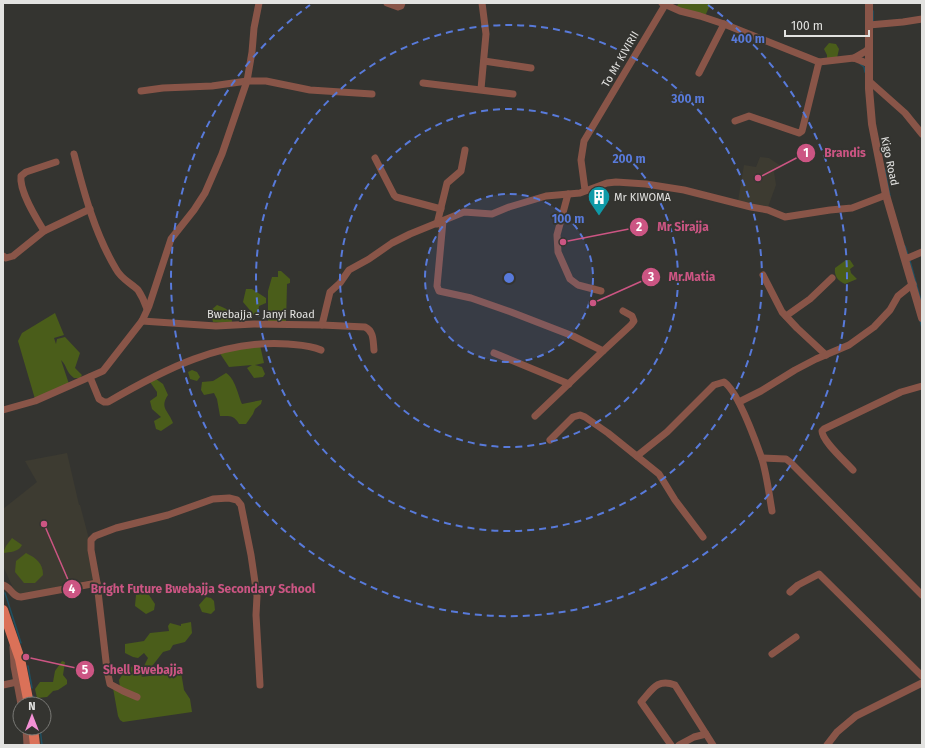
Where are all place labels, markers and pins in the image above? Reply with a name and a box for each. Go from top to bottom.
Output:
callout: Brandis [796,141,873,165]
building icon: Mr KIWOMA [586,184,612,217]
place label: Mr KIWOMA [614,191,672,204]
callout: Mr Sirajja [629,215,717,239]
callout: Mr.Matia [641,265,723,289]
centre of rings [502,271,516,285]
callout: Bright Future Bwebajja Secondary School [62,577,323,601]
callout: Shell Bwebajja [75,658,191,682]

